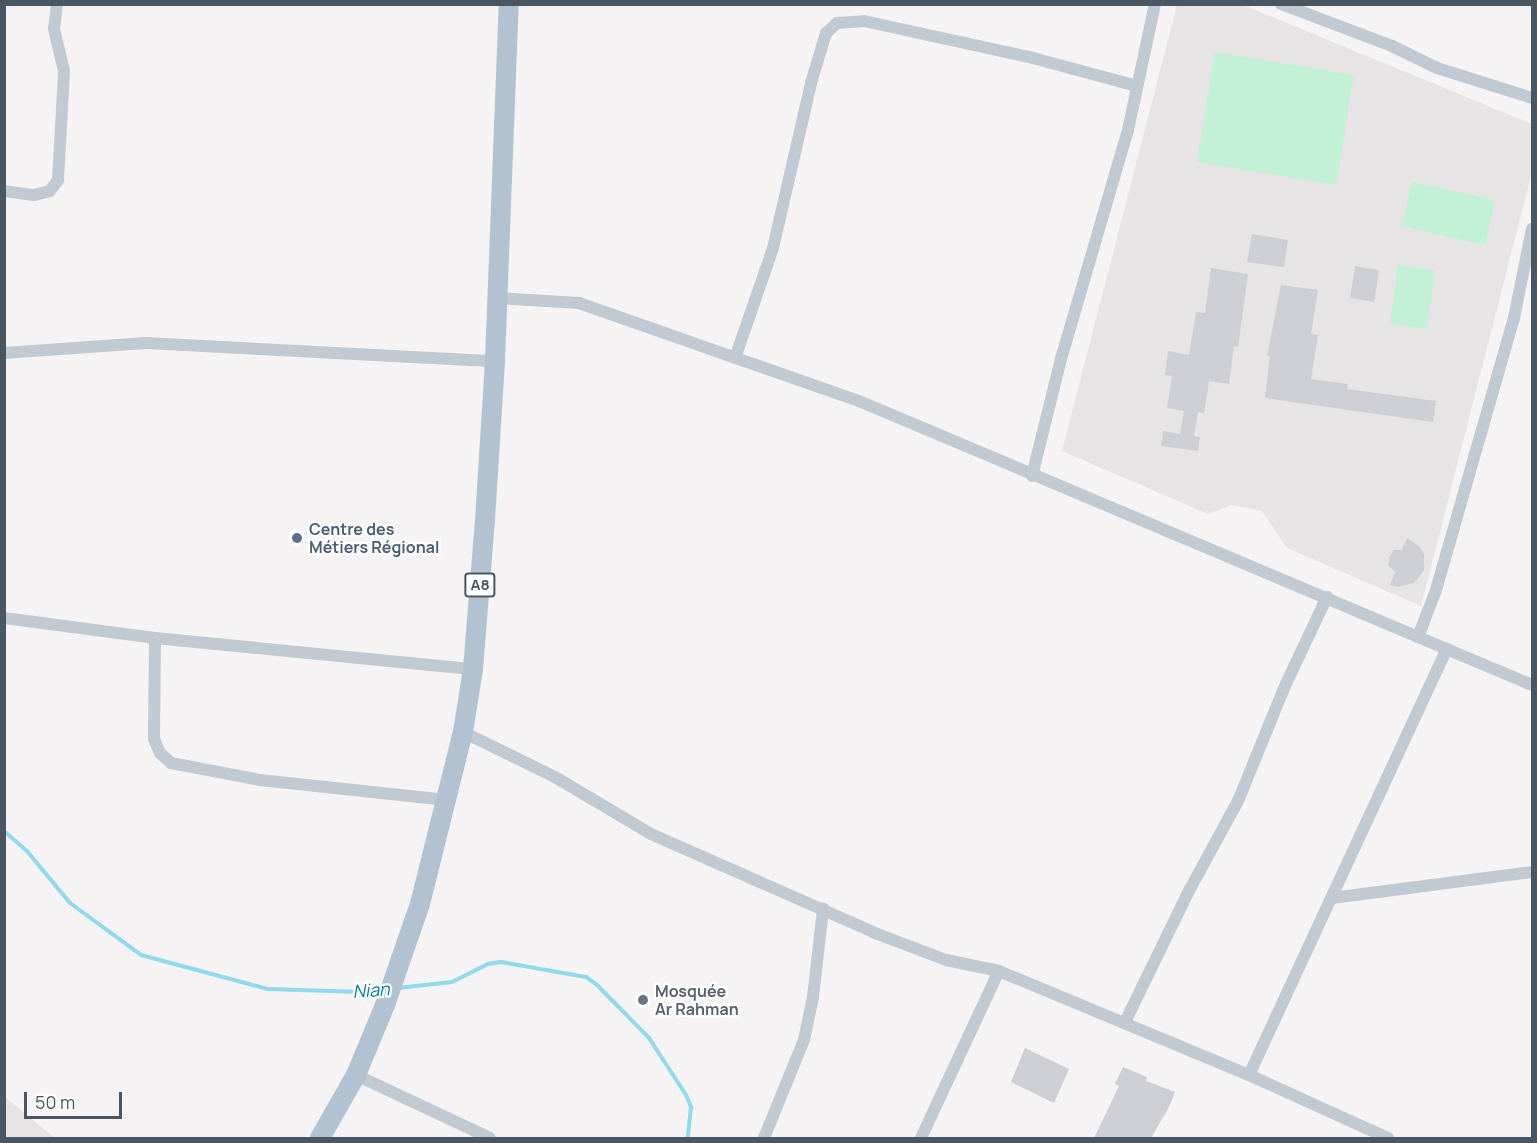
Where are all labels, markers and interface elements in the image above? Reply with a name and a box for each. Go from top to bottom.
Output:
place label: Centre des Métiers Régional [309,519,439,557]
marker: Centre des Métiers Régional [290,531,304,545]
road number: A8 [464,573,496,597]
water label: Nian [352,978,390,1002]
place label: Mosquée Ar Rahman [655,981,739,1019]
marker: Mosquée Ar Rahman [636,993,650,1007]
scale bar [27,1080,124,1118]
text: 50 m [35,1090,75,1114]

